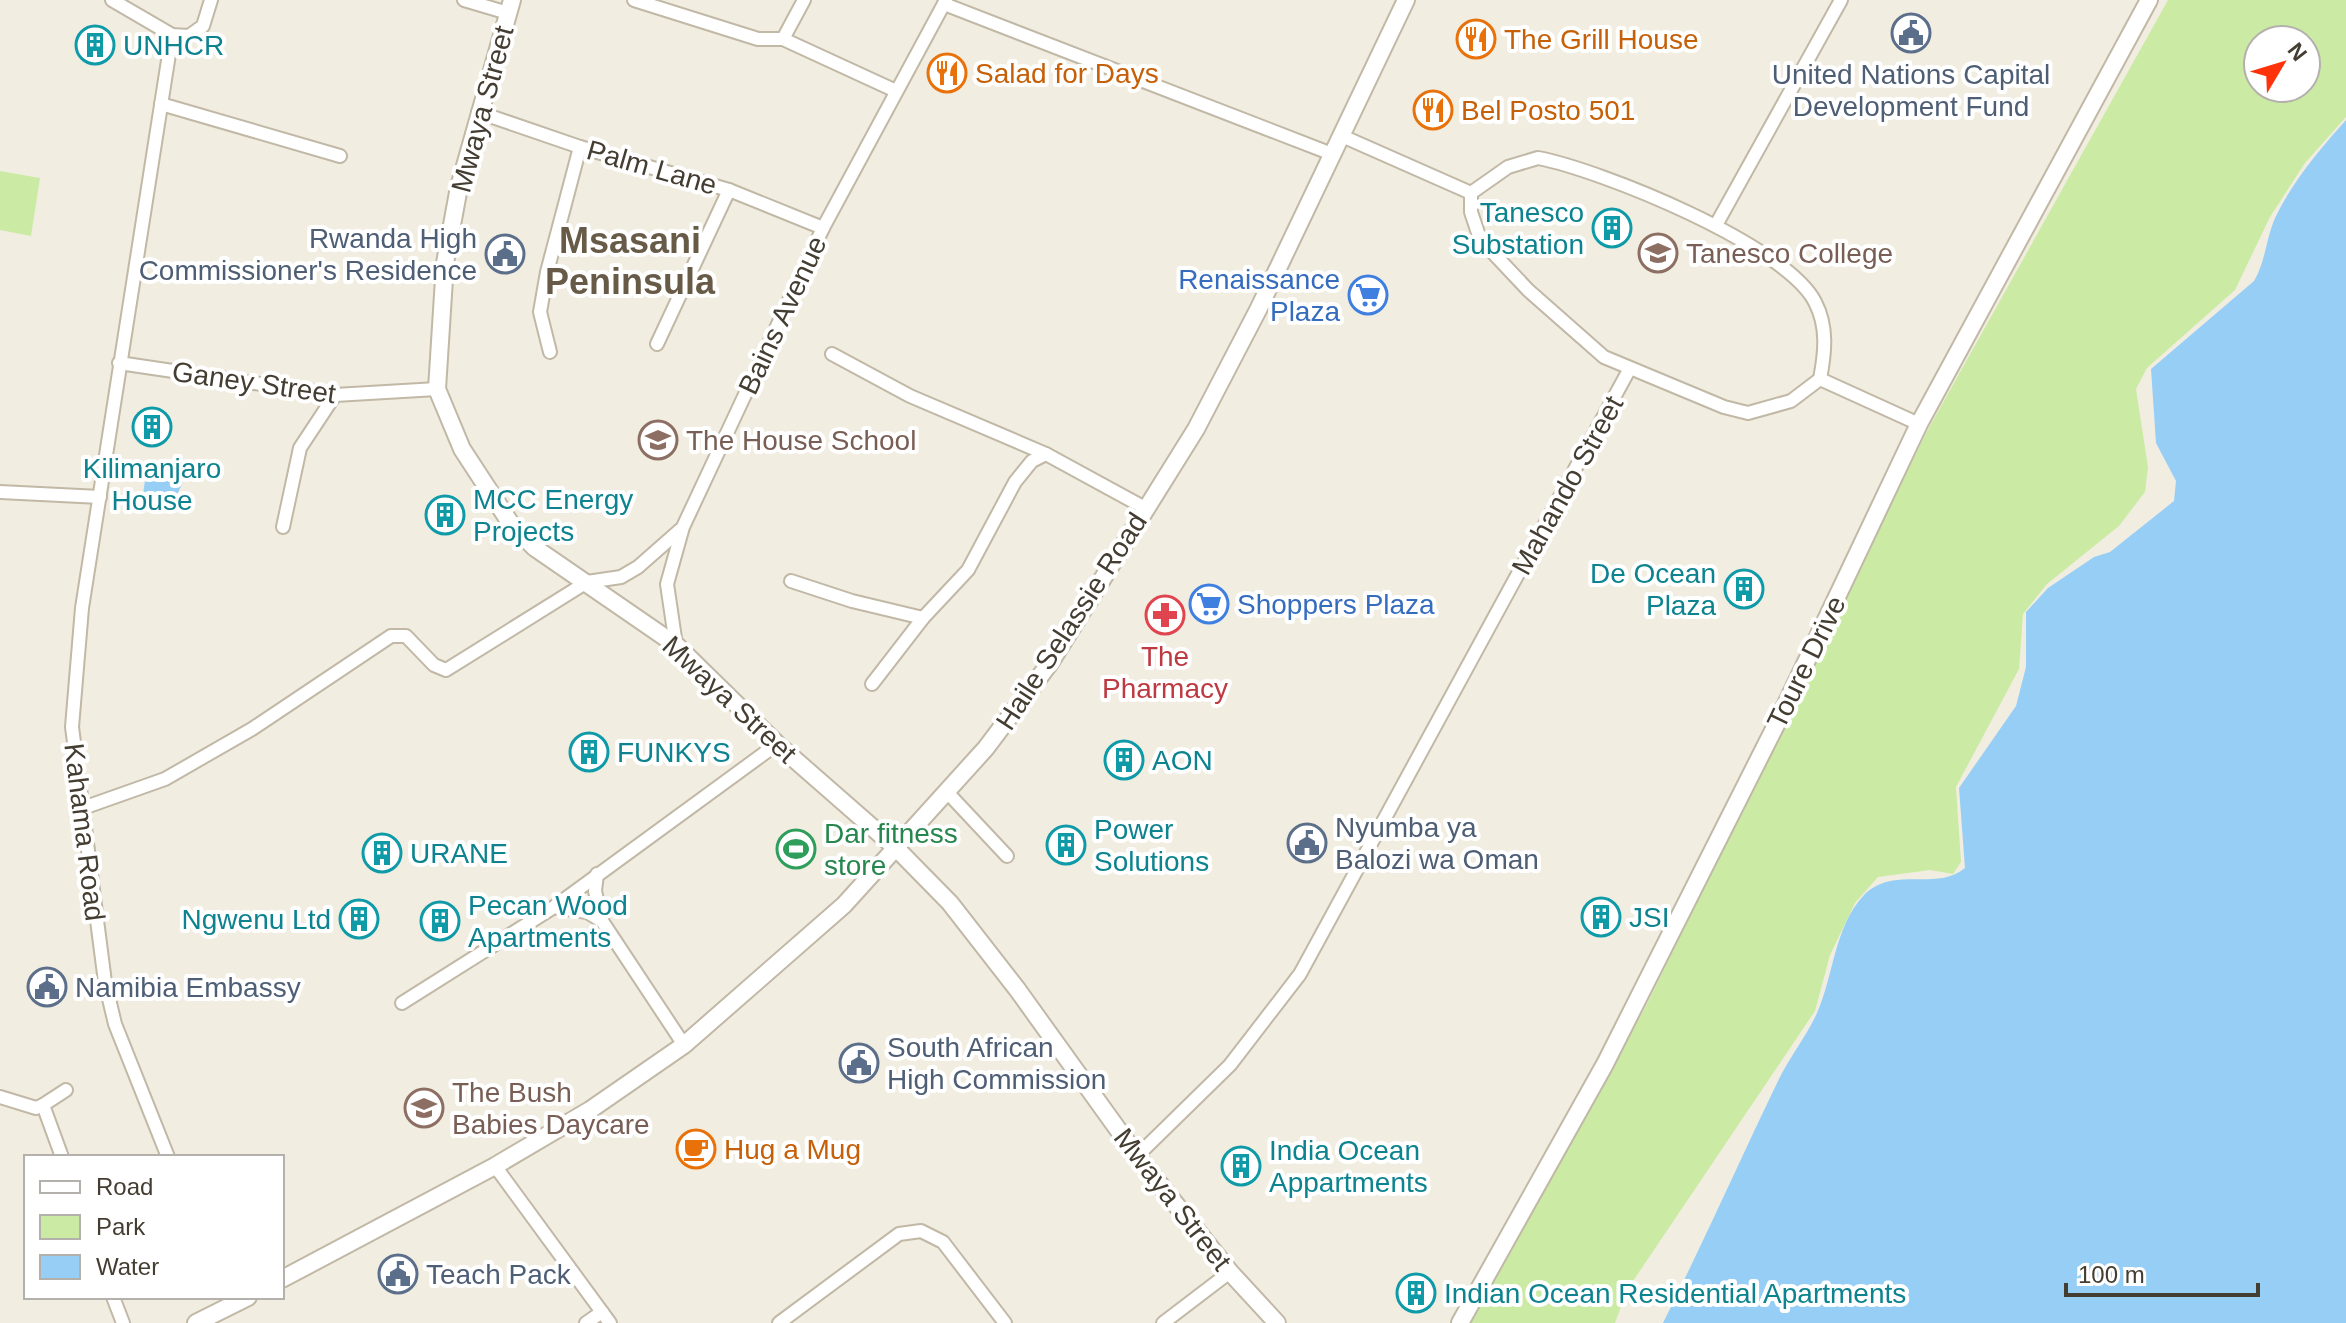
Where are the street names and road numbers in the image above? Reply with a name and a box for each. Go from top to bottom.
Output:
street label: Mwaya Street [445,22,520,196]
street label: Palm Lane [583,134,720,201]
street label: Bains Avenue [732,231,833,399]
street label: Ganey Street [170,356,338,409]
street label: Mahando Street [1506,390,1629,580]
street label: Haile Selassie Road [990,507,1153,735]
street label: Toure Drive [1761,591,1852,733]
street label: Mwaya Street [656,630,803,769]
street label: Kahama Road [58,741,111,923]
street label: Mwaya Street [1108,1122,1238,1276]

